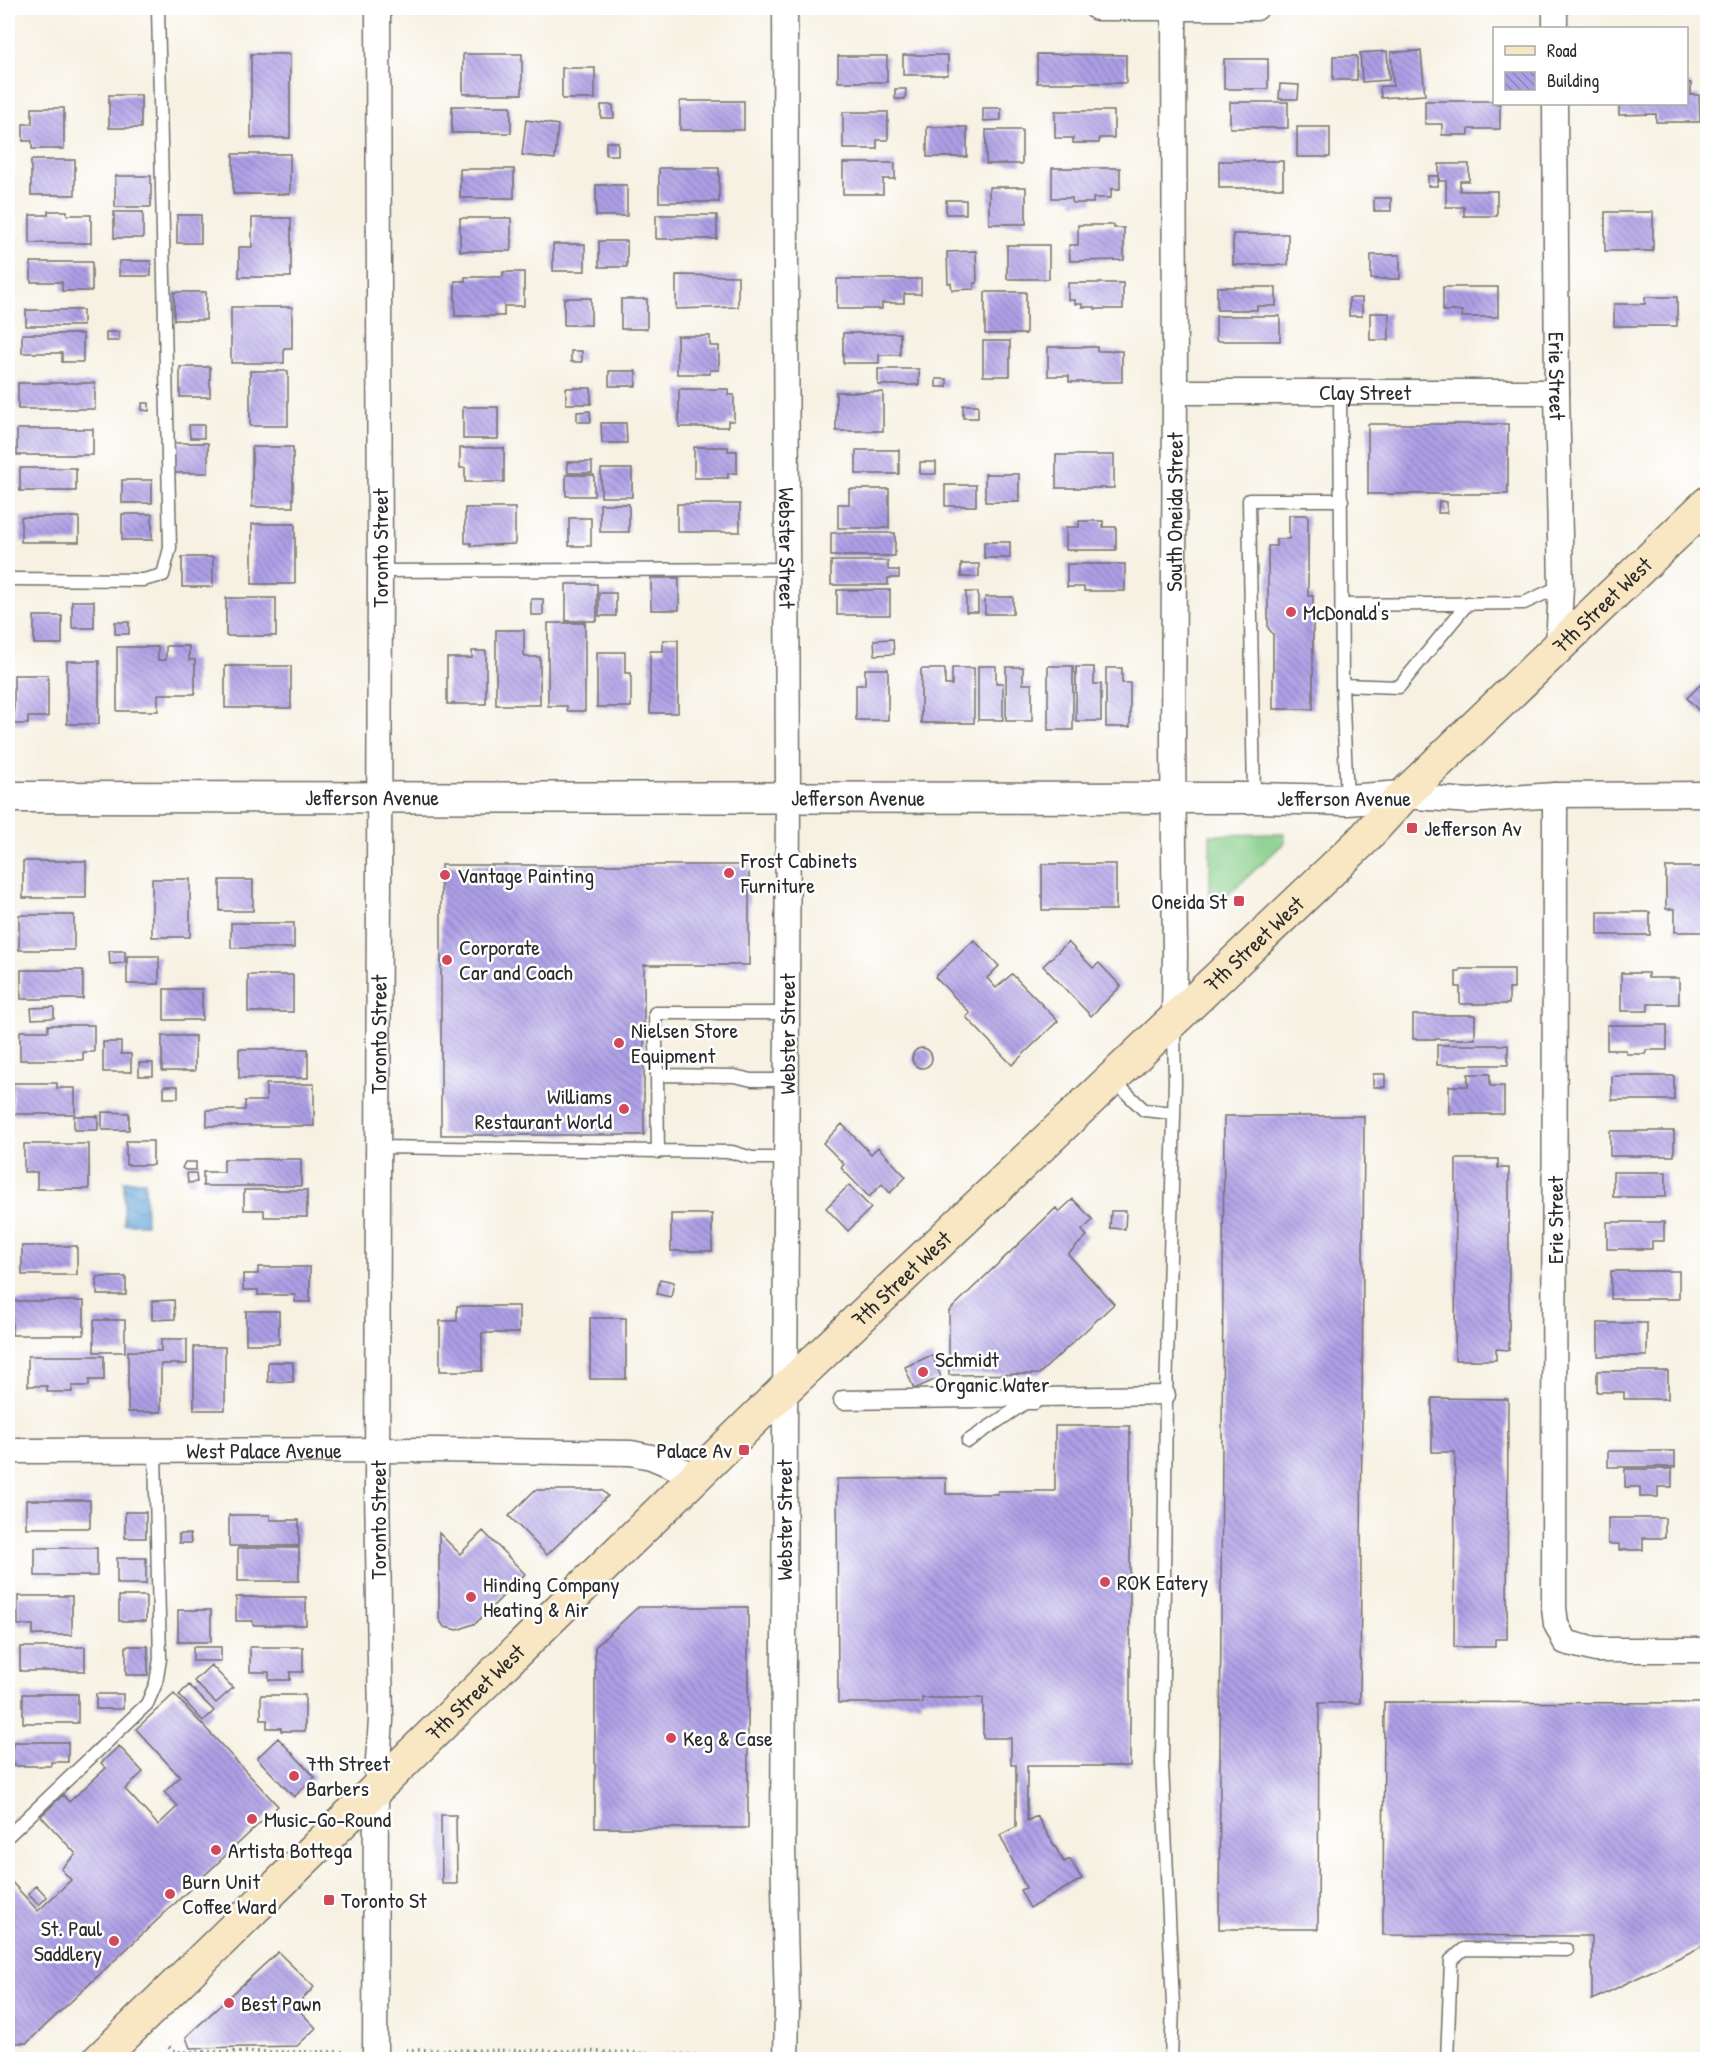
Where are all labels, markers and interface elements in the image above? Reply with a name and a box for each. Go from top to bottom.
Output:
legend [1493,27,1688,105]
text: Road [1547,38,1577,63]
text: Building [1547,68,1599,93]
street label: Erie Street [1542,332,1573,421]
street label: Clay Street [1319,377,1412,407]
street label: South Oneida Street [1159,432,1190,592]
street label: Webster Street [772,487,802,609]
street label: Toronto Street [365,488,395,608]
street label: 7th Street West [1545,550,1659,660]
place label: McDonald's [1303,597,1389,627]
marker: McDonald's [1284,605,1298,619]
street label: Jefferson Avenue [305,782,439,812]
street label: Jefferson Avenue [791,783,925,813]
street label: Jefferson Avenue [1277,783,1411,813]
place label: Jefferson Av [1424,813,1522,843]
marker: Jefferson Av [1405,821,1419,835]
place label: Frost Cabinets Furniture [740,845,857,900]
place label: Vantage Painting [457,860,594,890]
marker: Frost Cabinets Furniture [722,866,736,880]
marker: Vantage Painting [438,868,452,882]
place label: Oneida St [1151,886,1227,916]
street label: 7th Street West [1197,889,1311,999]
marker: Oneida St [1232,894,1246,908]
place label: Corporate Car and Coach [459,932,573,987]
marker: Corporate Car and Coach [440,953,454,967]
street label: Webster Street [772,973,802,1094]
street label: Toronto Street [363,974,394,1094]
place label: Nielsen Store Equipment [631,1015,738,1070]
marker: Nielsen Store Equipment [612,1036,626,1050]
place label: Williams Restaurant World [475,1081,612,1136]
marker: Williams Restaurant World [617,1102,631,1116]
street label: Erie Street [1540,1175,1570,1264]
street label: 7th Street West [845,1223,958,1333]
place label: Schmidt Organic Water [935,1344,1050,1399]
marker: Schmidt Organic Water [916,1365,930,1379]
street label: West Palace Avenue [186,1435,342,1466]
place label: Palace Av [656,1435,732,1465]
marker: Palace Av [737,1443,751,1457]
street label: Webster Street [769,1459,799,1580]
street label: Toronto Street [363,1460,393,1580]
place label: ROK Eatery [1117,1567,1208,1597]
place label: Hinding Company Heating & Air [483,1569,620,1624]
marker: ROK Eatery [1098,1575,1112,1589]
marker: Hinding Company Heating & Air [464,1590,478,1604]
street label: 7th Street West [419,1637,531,1748]
place label: Keg & Case [683,1723,773,1753]
marker: Keg & Case [664,1731,678,1745]
place label: 7th Street Barbers [306,1748,390,1803]
marker: 7th Street Barbers [287,1769,301,1783]
place label: Music-Go-Round [264,1804,392,1834]
marker: Music-Go-Round [245,1812,259,1826]
place label: Artista Bottega [228,1835,352,1865]
marker: Artista Bottega [209,1843,223,1857]
place label: Burn Unit Coffee Ward [182,1866,277,1921]
place label: Toronto St [341,1885,427,1915]
marker: Burn Unit Coffee Ward [163,1887,177,1901]
marker: Toronto St [322,1893,336,1907]
place label: St. Paul Saddlery [34,1913,102,1968]
marker: St. Paul Saddlery [107,1934,121,1948]
place label: Best Pawn [241,1988,321,2018]
marker: Best Pawn [222,1996,236,2010]

